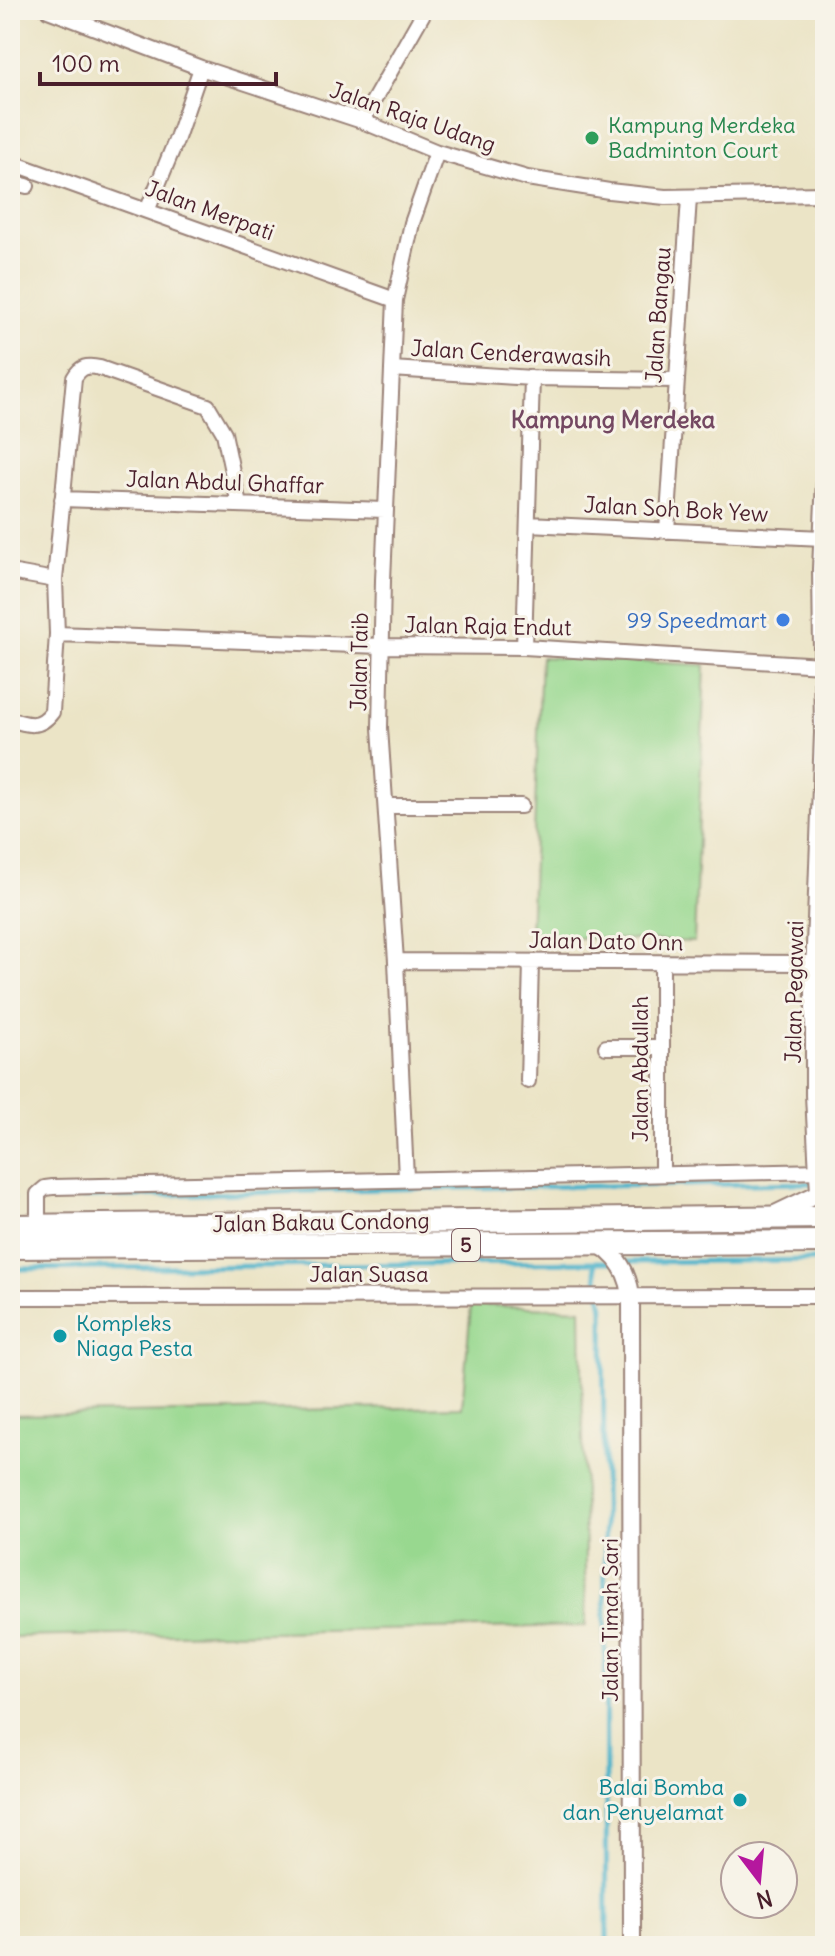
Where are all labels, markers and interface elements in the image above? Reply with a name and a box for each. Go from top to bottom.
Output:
scale bar [40,36,276,86]
text: 100 m [52,48,120,78]
street label: Jalan Raja Udang [326,75,500,159]
place label: Kampung Merdeka Badminton Court [608,111,796,164]
marker: Kampung Merdeka Badminton Court [583,129,601,147]
street label: Jalan Merpati [142,174,278,246]
street label: Jalan Bangau [639,246,677,384]
street label: Jalan Cenderawasih [410,334,612,372]
district label: Kampung Merdeka [511,404,716,434]
street label: Jalan Abdul Ghaffar [126,465,325,499]
street label: Jalan Soh Bok Yew [583,490,769,528]
place label: 99 Speedmart [627,606,767,634]
street label: Jalan Raja Endut [404,611,572,641]
marker: 99 Speedmart [774,611,792,629]
street label: Jalan Taib [344,612,374,712]
street label: Jalan Pegawai [779,920,809,1064]
street label: Jalan Dato Onn [528,926,684,956]
street label: Jalan Abdullah [626,996,654,1142]
street label: Jalan Bakau Condong [212,1206,430,1238]
road number: 5 [452,1229,480,1261]
street label: Jalan Suasa [309,1260,429,1288]
place label: Kompleks Niaga Pesta [76,1309,193,1362]
marker: Kompleks Niaga Pesta [51,1327,69,1345]
street label: Jalan Timah Sari [596,1538,624,1702]
place label: Balai Bomba dan Penyelamat [563,1773,724,1826]
marker: Balai Bomba dan Penyelamat [731,1791,749,1809]
north arrow [719,1840,799,1920]
text: N [753,1884,776,1915]

